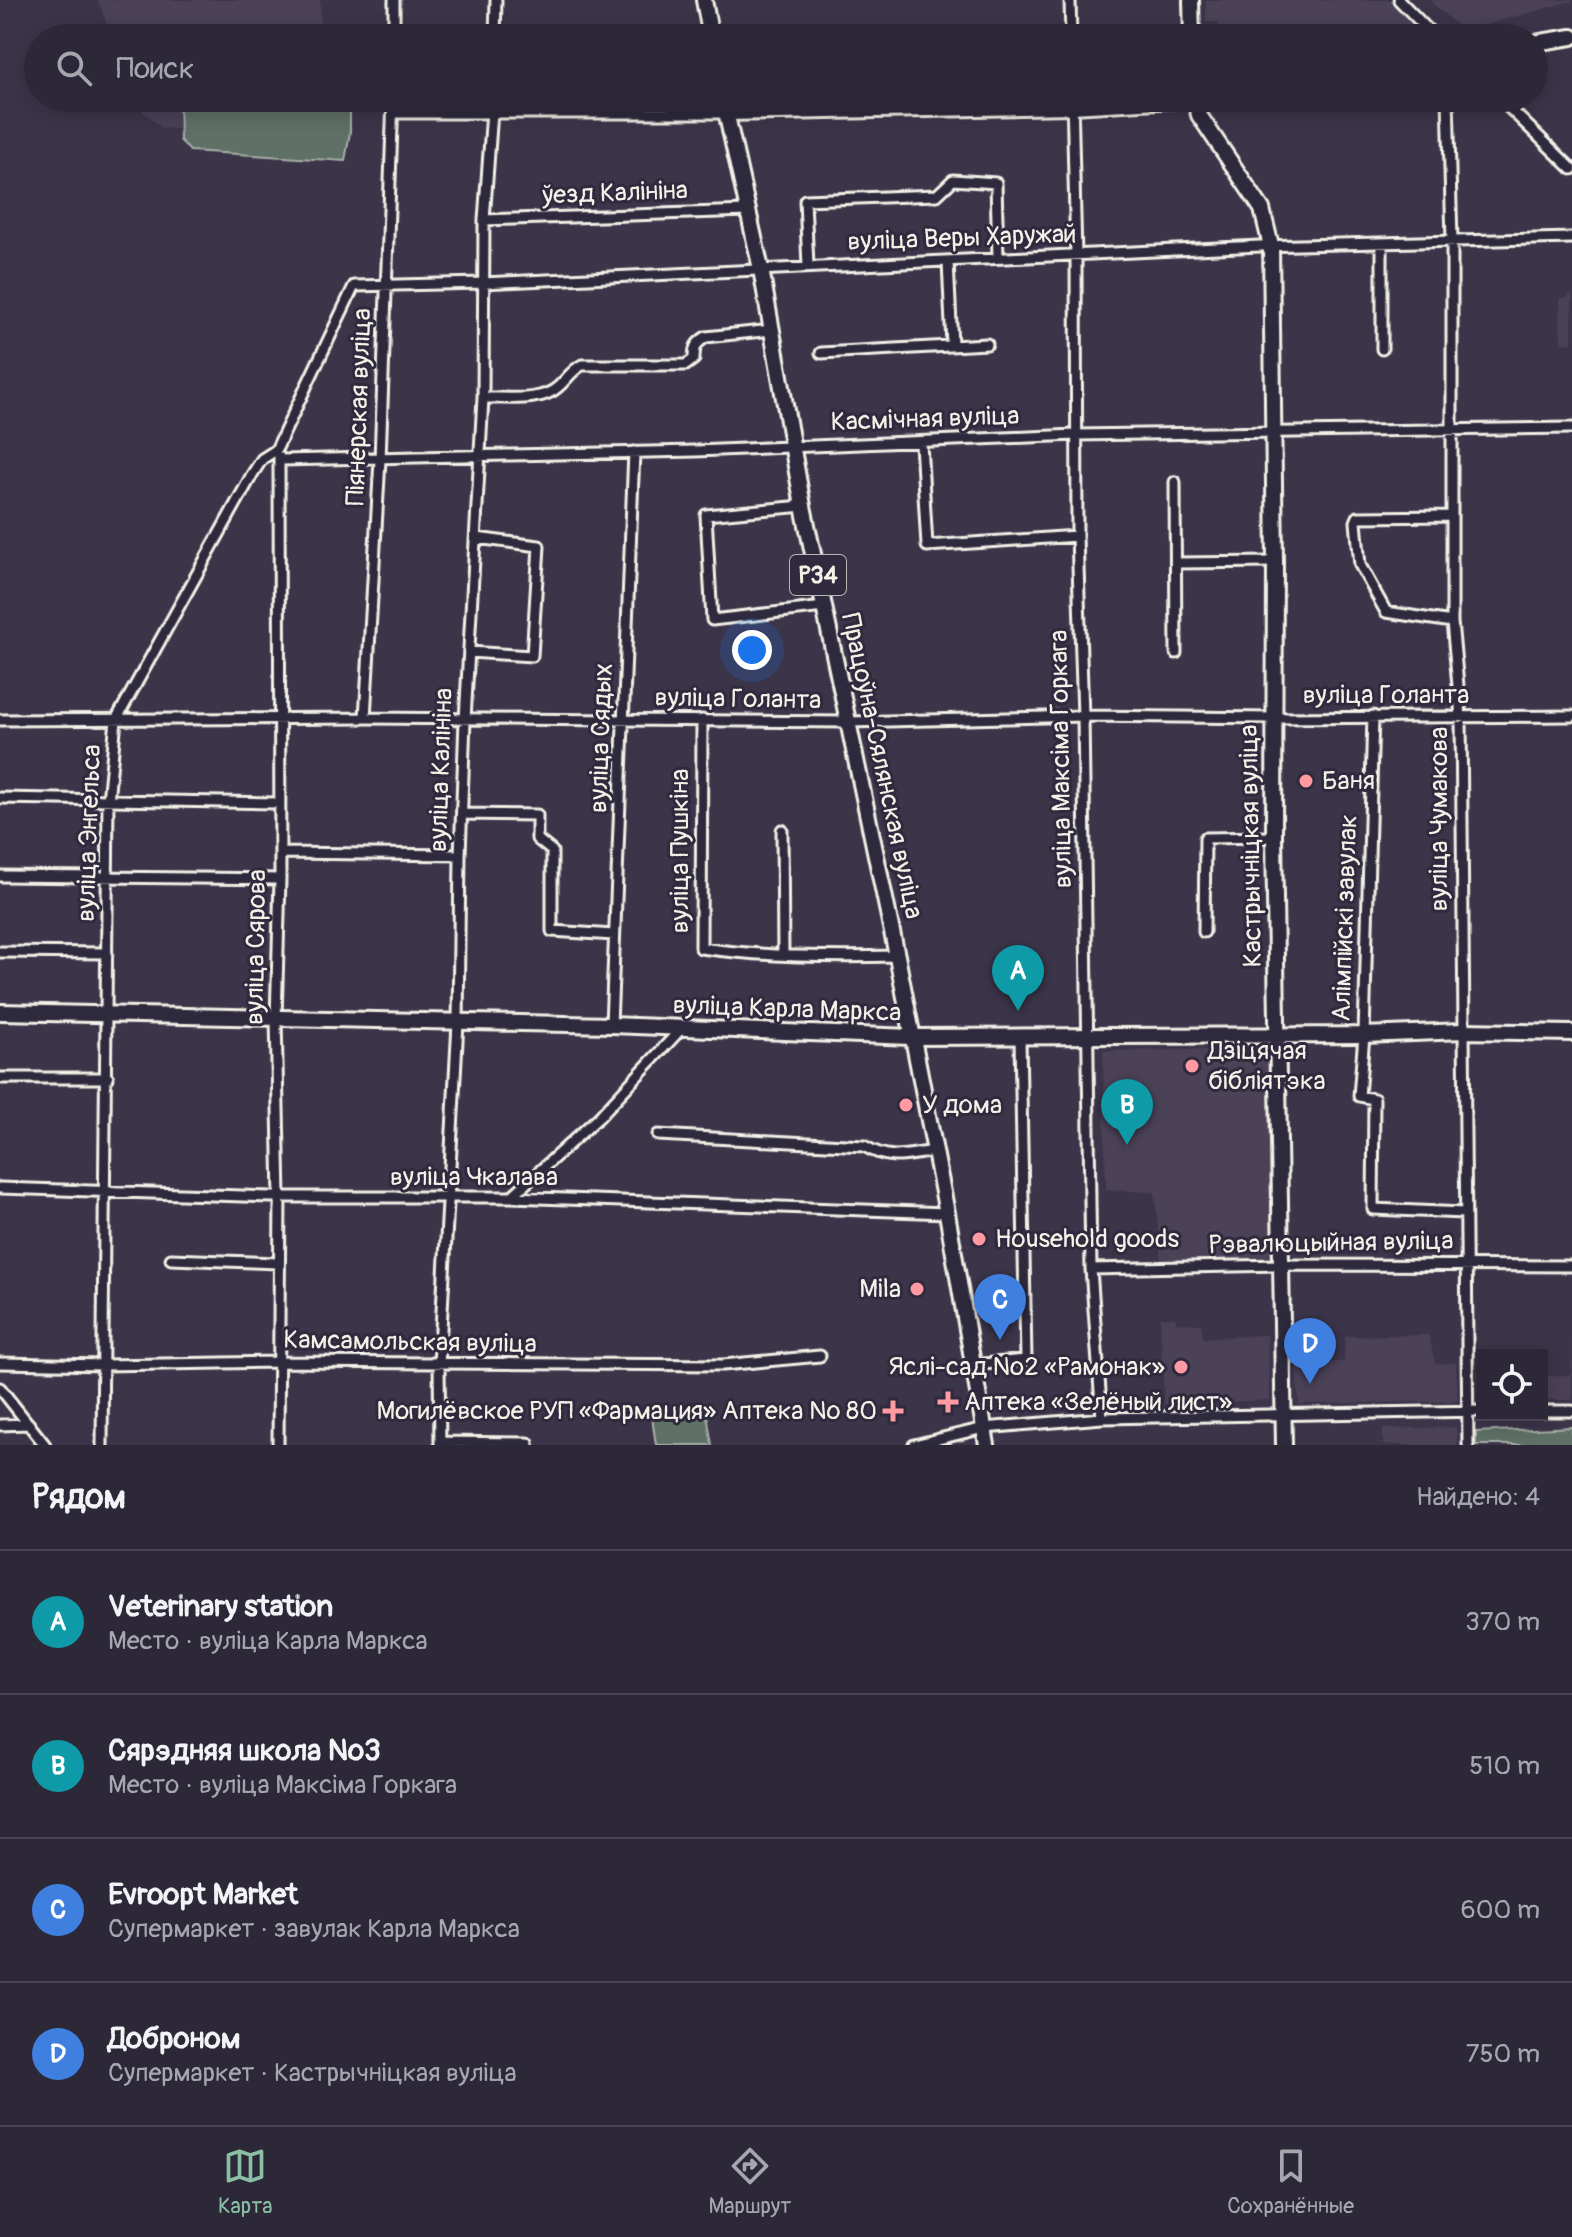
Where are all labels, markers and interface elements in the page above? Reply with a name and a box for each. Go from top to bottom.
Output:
search box [24,24,1548,112]
icon: search [52,46,96,90]
text: Поиск [116,50,194,87]
street label: ўезд Калініна [541,174,688,212]
street label: вуліца Веры Харужай [847,218,1077,258]
street label: Піянерская вуліца [340,308,378,506]
street label: Касмічная вуліца [830,400,1020,438]
road number: Р34 [790,555,846,595]
street label: Працоўна-Сялянская вуліца [834,610,930,922]
your location [732,630,772,670]
street label: вуліца Максіма Горкага [1043,630,1079,888]
street label: вуліца Сядых [582,663,620,813]
street label: вуліца Голанта [1303,679,1469,711]
street label: вуліца Голанта [654,682,822,716]
street label: вуліца Калініна [422,687,460,853]
street label: Кастрычніцкая вуліца [1233,724,1269,968]
street label: вуліца Чумакова [1423,727,1455,911]
street label: вуліца Энгельса [70,744,108,922]
place label: Баня [1322,765,1375,797]
street label: вуліца Пушкіна [664,769,696,933]
marker: Баня [1297,772,1315,790]
street label: Алімпійскі завулак [1325,814,1365,1022]
street label: вуліца Сярова [239,869,273,1025]
pin: A [992,945,1044,1011]
street label: вуліца Карла Маркса [672,989,902,1029]
place label: Дзіцячая бібліятэка [1207,1035,1326,1097]
marker: Дзіцячая бібліятэка [1183,1057,1201,1075]
pin: B [1101,1079,1153,1145]
place label: У дома [922,1089,1002,1121]
marker: У дома [897,1096,915,1114]
street label: вуліца Чкалава [390,1161,558,1193]
place label: Household goods [995,1223,1179,1255]
street label: Рэвалюцыйная вуліца [1208,1225,1454,1261]
marker: Household goods [970,1230,988,1248]
place label: Mila [859,1273,901,1305]
pin: C [974,1274,1026,1340]
marker: Mila [908,1280,926,1298]
pin: D [1284,1318,1336,1384]
street label: Камсамольская вуліца [283,1324,537,1360]
map controls [1476,1349,1548,1421]
button: locate [1476,1349,1548,1421]
place label: Яслі-сад №2 «Рамонак» [888,1351,1165,1383]
marker: Яслі-сад №2 «Рамонак» [1172,1358,1190,1376]
place label: Аптека «Зелёный лист» [964,1386,1232,1418]
marker: Аптека «Зелёный лист» [939,1393,957,1411]
place label: Могилёвское РУП «Фармация» Аптека № 80 [377,1395,877,1427]
marker: Могилёвское РУП «Фармация» Аптека № 80 [884,1402,902,1420]
text: Рядом [32,1476,126,1519]
text: Найдено: 4 [1416,1481,1540,1513]
text: Veterinary station [108,1588,333,1625]
text: A [50,1606,66,1638]
text: 370 m [1465,1606,1540,1638]
text: Место · вуліца Карла Маркса [108,1625,428,1657]
text: Сярэдняя школа №3 [108,1732,381,1769]
text: B [51,1750,65,1782]
text: 510 m [1469,1750,1540,1782]
text: Место · вуліца Максіма Горкага [108,1769,457,1801]
text: Evroopt Market [108,1876,298,1913]
text: C [50,1894,66,1926]
text: 600 m [1461,1894,1540,1926]
text: Супермаркет · завулак Карла Маркса [108,1913,520,1945]
text: Доброном [108,2020,240,2057]
text: D [50,2038,66,2070]
text: 750 m [1466,2038,1540,2070]
text: Супермаркет · Кастрычніцкая вуліца [108,2057,517,2089]
tab: Карта [218,2144,273,2220]
tab: Маршрут [708,2144,791,2220]
tab: Сохранённые [1227,2144,1354,2220]

